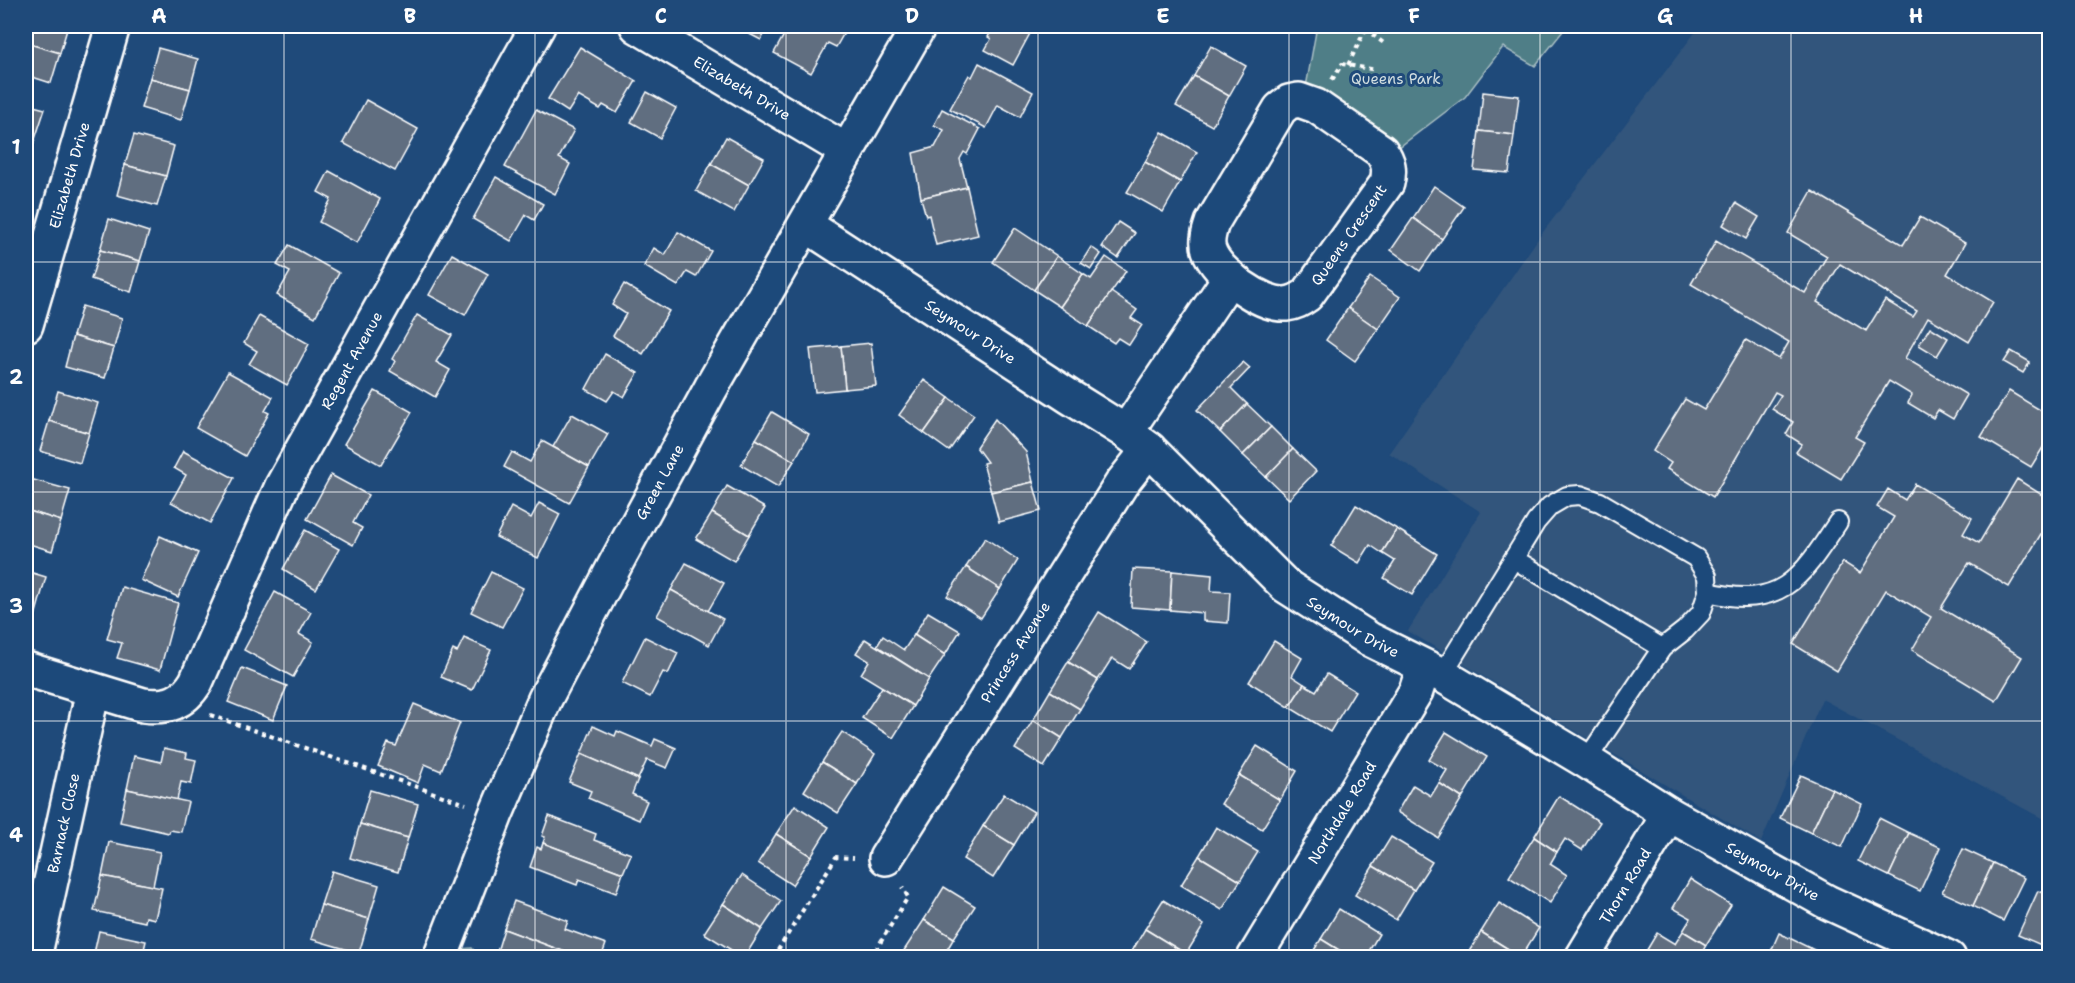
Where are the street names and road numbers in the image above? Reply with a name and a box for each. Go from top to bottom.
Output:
street label: Elizabeth Drive [689,52,794,125]
street label: Elizabeth Drive [45,120,95,231]
street label: Queens Crescent [1307,180,1391,290]
street label: Seymour Drive [921,295,1019,369]
street label: Regent Avenue [316,308,387,413]
street label: Green Lane [631,441,689,524]
street label: Seymour Drive [1303,592,1402,662]
street label: Princess Avenue [976,598,1055,707]
street label: Northdale Road [1303,757,1381,868]
street label: Barnack Close [43,771,84,875]
street label: Seymour Drive [1722,837,1823,906]
street label: Thorn Road [1595,844,1656,928]

